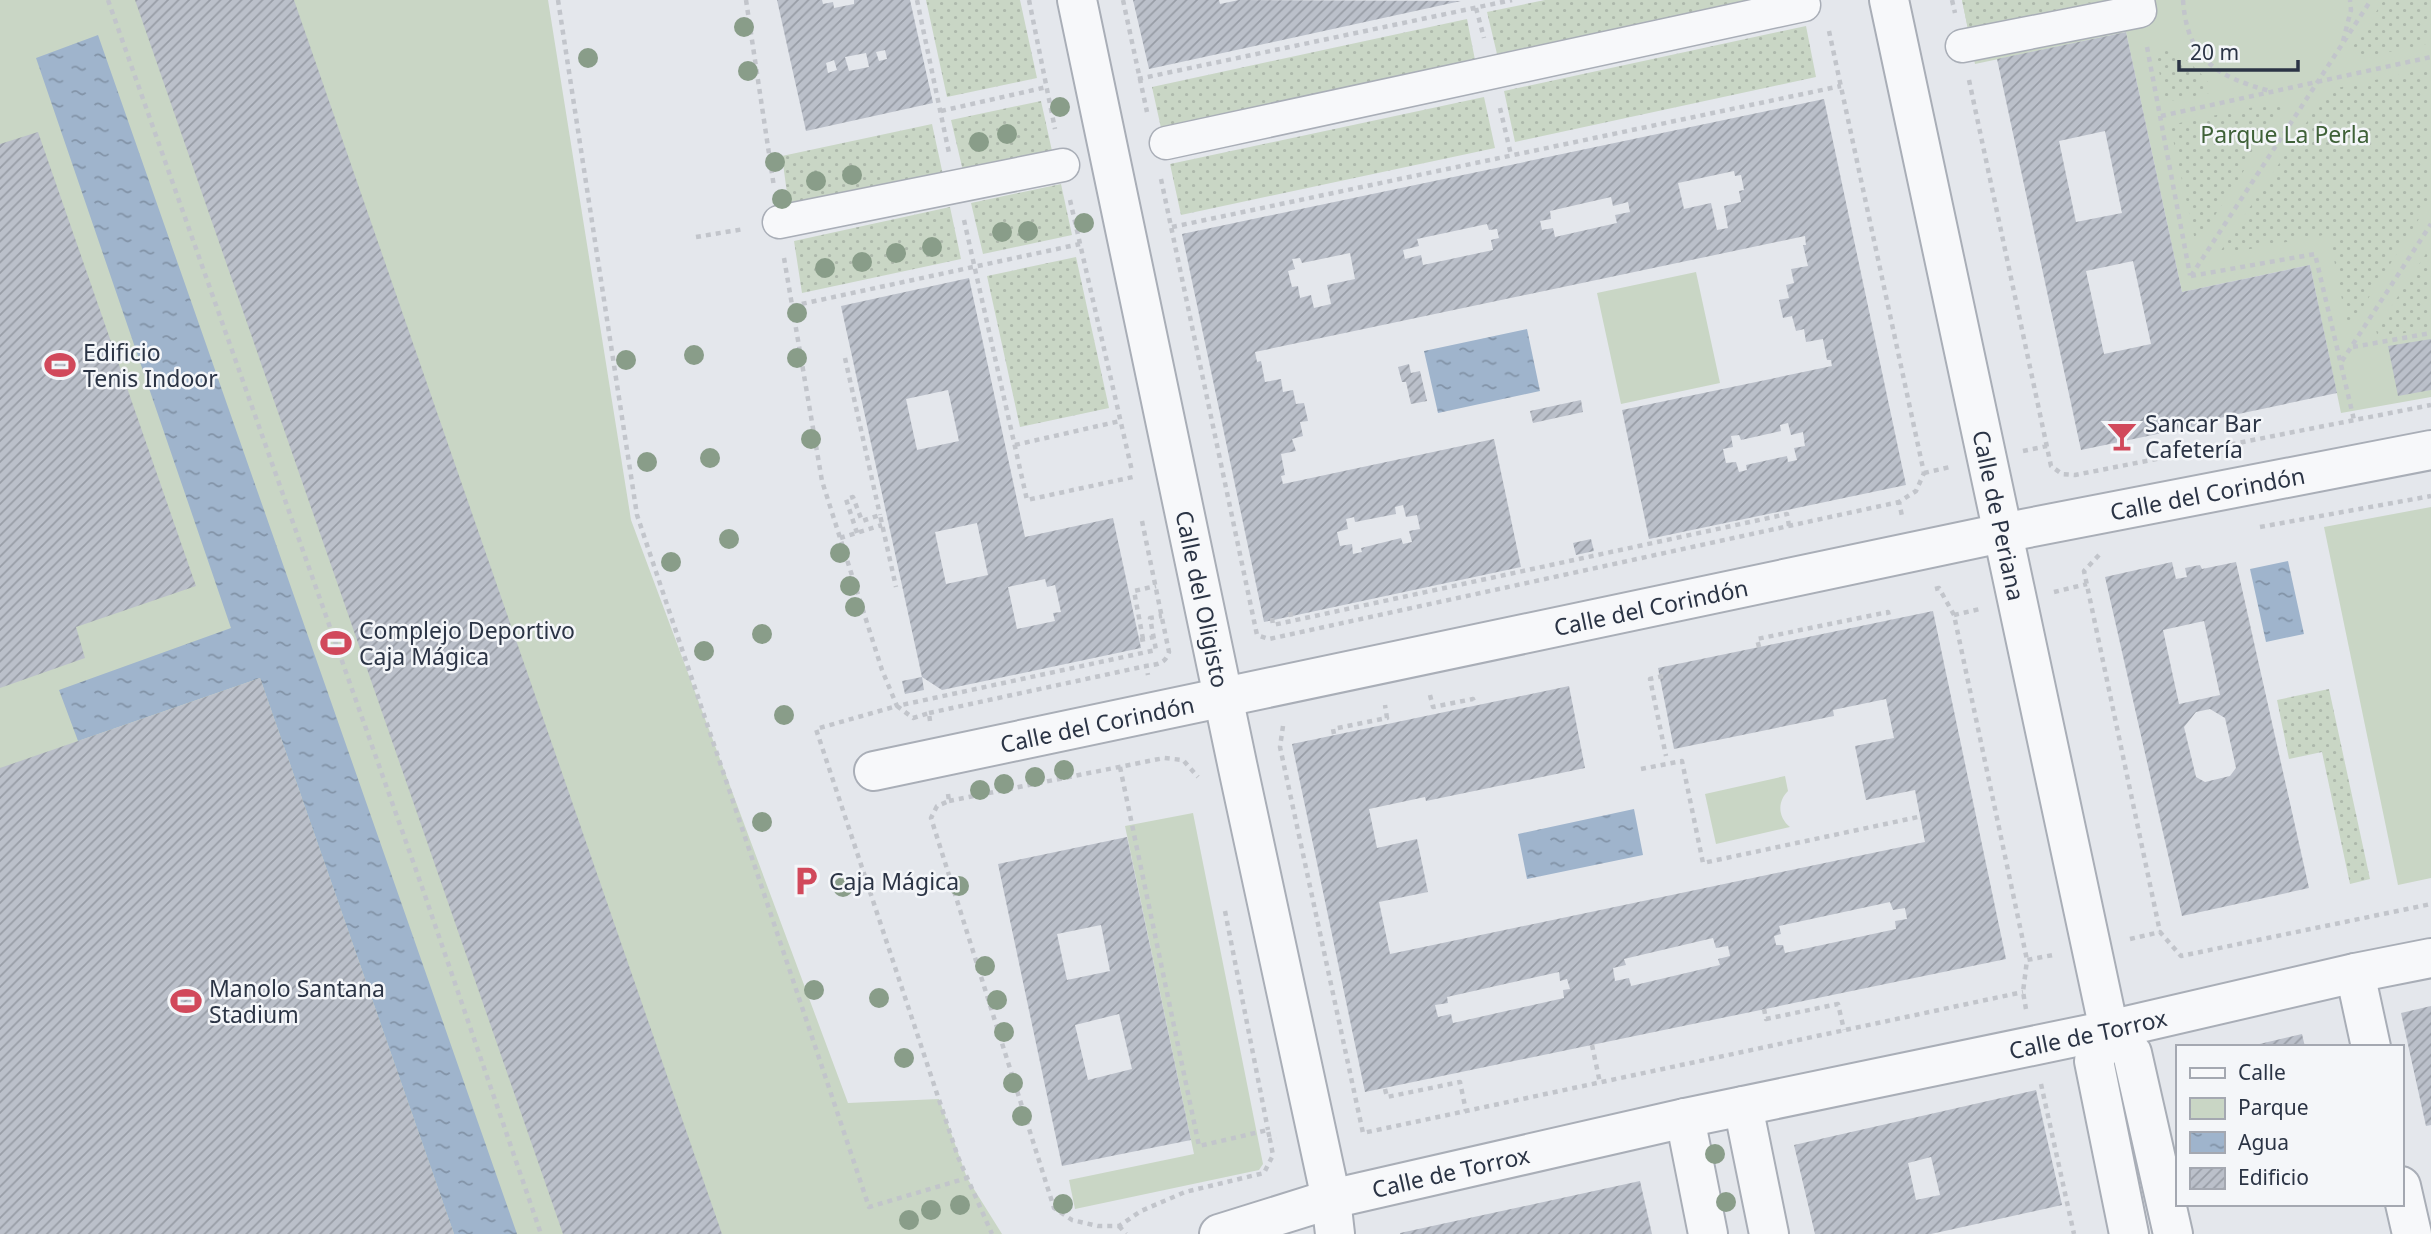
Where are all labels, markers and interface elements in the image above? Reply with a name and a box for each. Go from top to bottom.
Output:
scale bar [2179,28,2298,72]
text: 20 m [2190,38,2239,66]
park label: Parque La Perla [2200,118,2370,150]
place label: Edificio Tenis Indoor [83,336,218,394]
sports icon: Edificio Tenis Indoor [43,348,77,382]
place label: Sancar Bar Cafetería [2145,407,2262,465]
bar icon: Sancar Bar Cafetería [2105,419,2139,453]
street label: Calle de Periana [1965,427,2033,604]
street label: Calle del Corindón [2107,459,2307,528]
street label: Calle del Oligisto [1168,507,1237,691]
street label: Calle del Corindón [1551,571,1751,643]
place label: Complejo Deportivo Caja Mágica [359,614,575,672]
sports icon: Complejo Deportivo Caja Mágica [319,626,353,660]
street label: Calle del Corindón [997,688,1197,760]
parking icon: Caja Mágica [789,864,823,898]
place label: Caja Mágica [829,865,959,897]
place label: Manolo Santana Stadium [209,972,385,1030]
sports icon: Manolo Santana Stadium [169,984,203,1018]
street label: Calle de Torrox [2006,1001,2170,1066]
legend [2176,1045,2403,1206]
text: Calle [2238,1058,2286,1086]
text: Parque [2238,1093,2308,1121]
text: Agua [2238,1128,2289,1156]
street label: Calle de Torrox [1369,1138,1532,1205]
text: Edificio [2238,1163,2309,1191]

